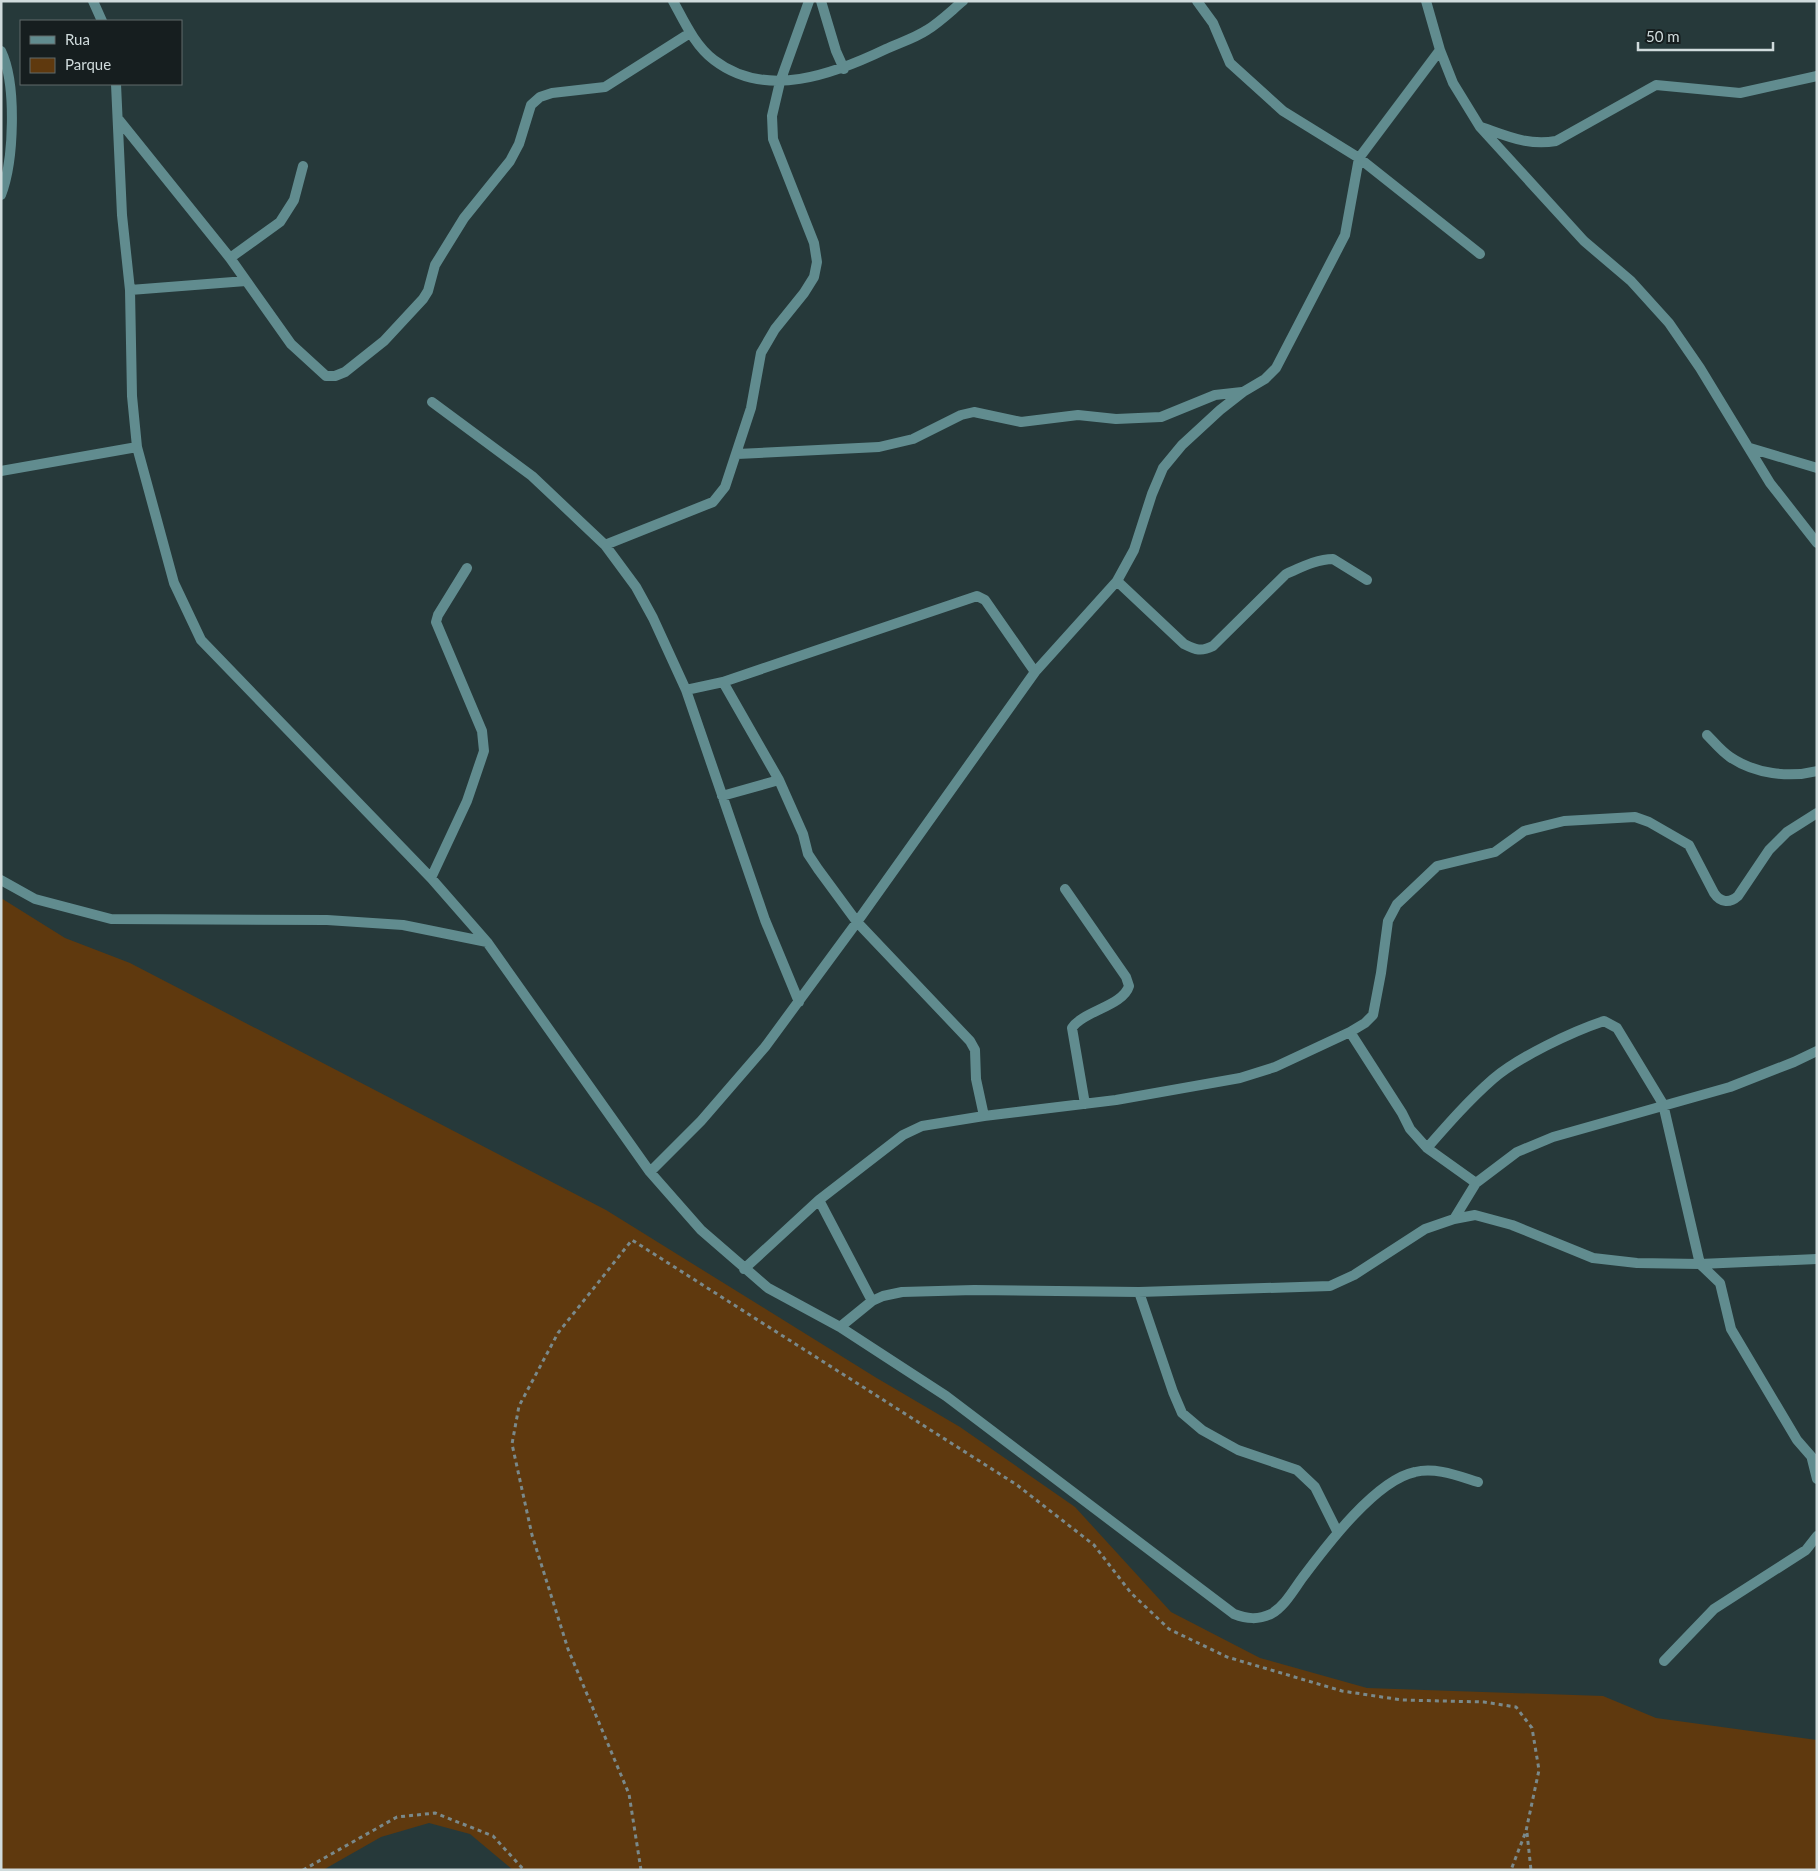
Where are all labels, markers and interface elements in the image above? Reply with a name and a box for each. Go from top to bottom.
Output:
legend [20,20,182,85]
scale bar [1638,20,1773,52]
text: 50 m [1646,27,1680,45]
text: Rua [65,30,90,48]
text: Parque [65,55,111,73]

